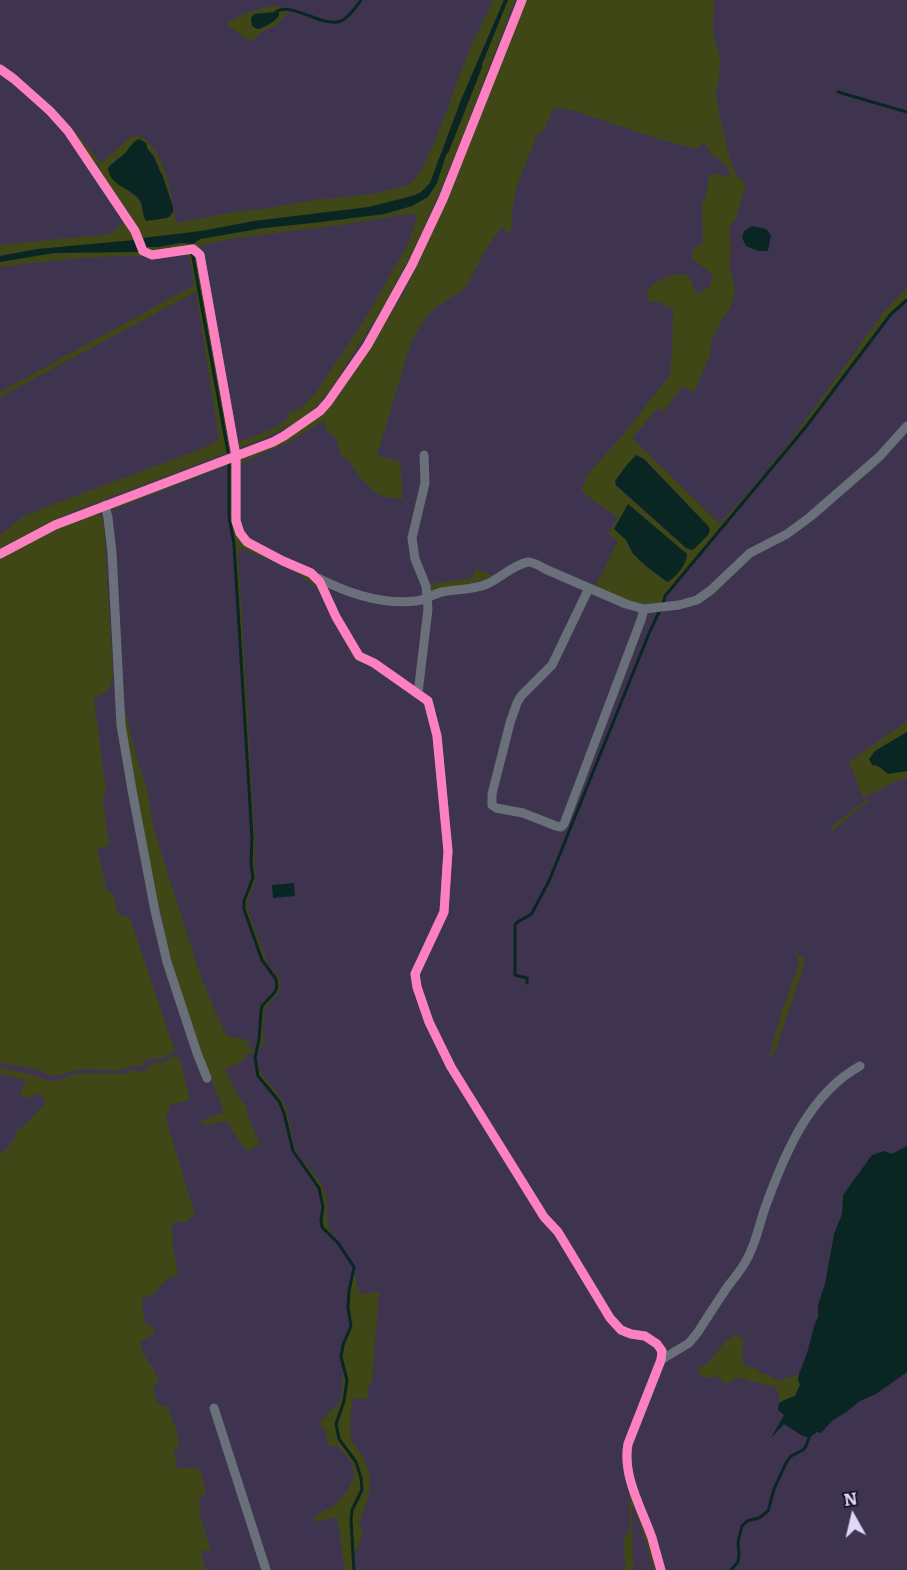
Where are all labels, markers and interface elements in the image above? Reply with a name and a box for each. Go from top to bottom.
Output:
text: N [842,1485,859,1511]
north arrow [823,1486,883,1546]

